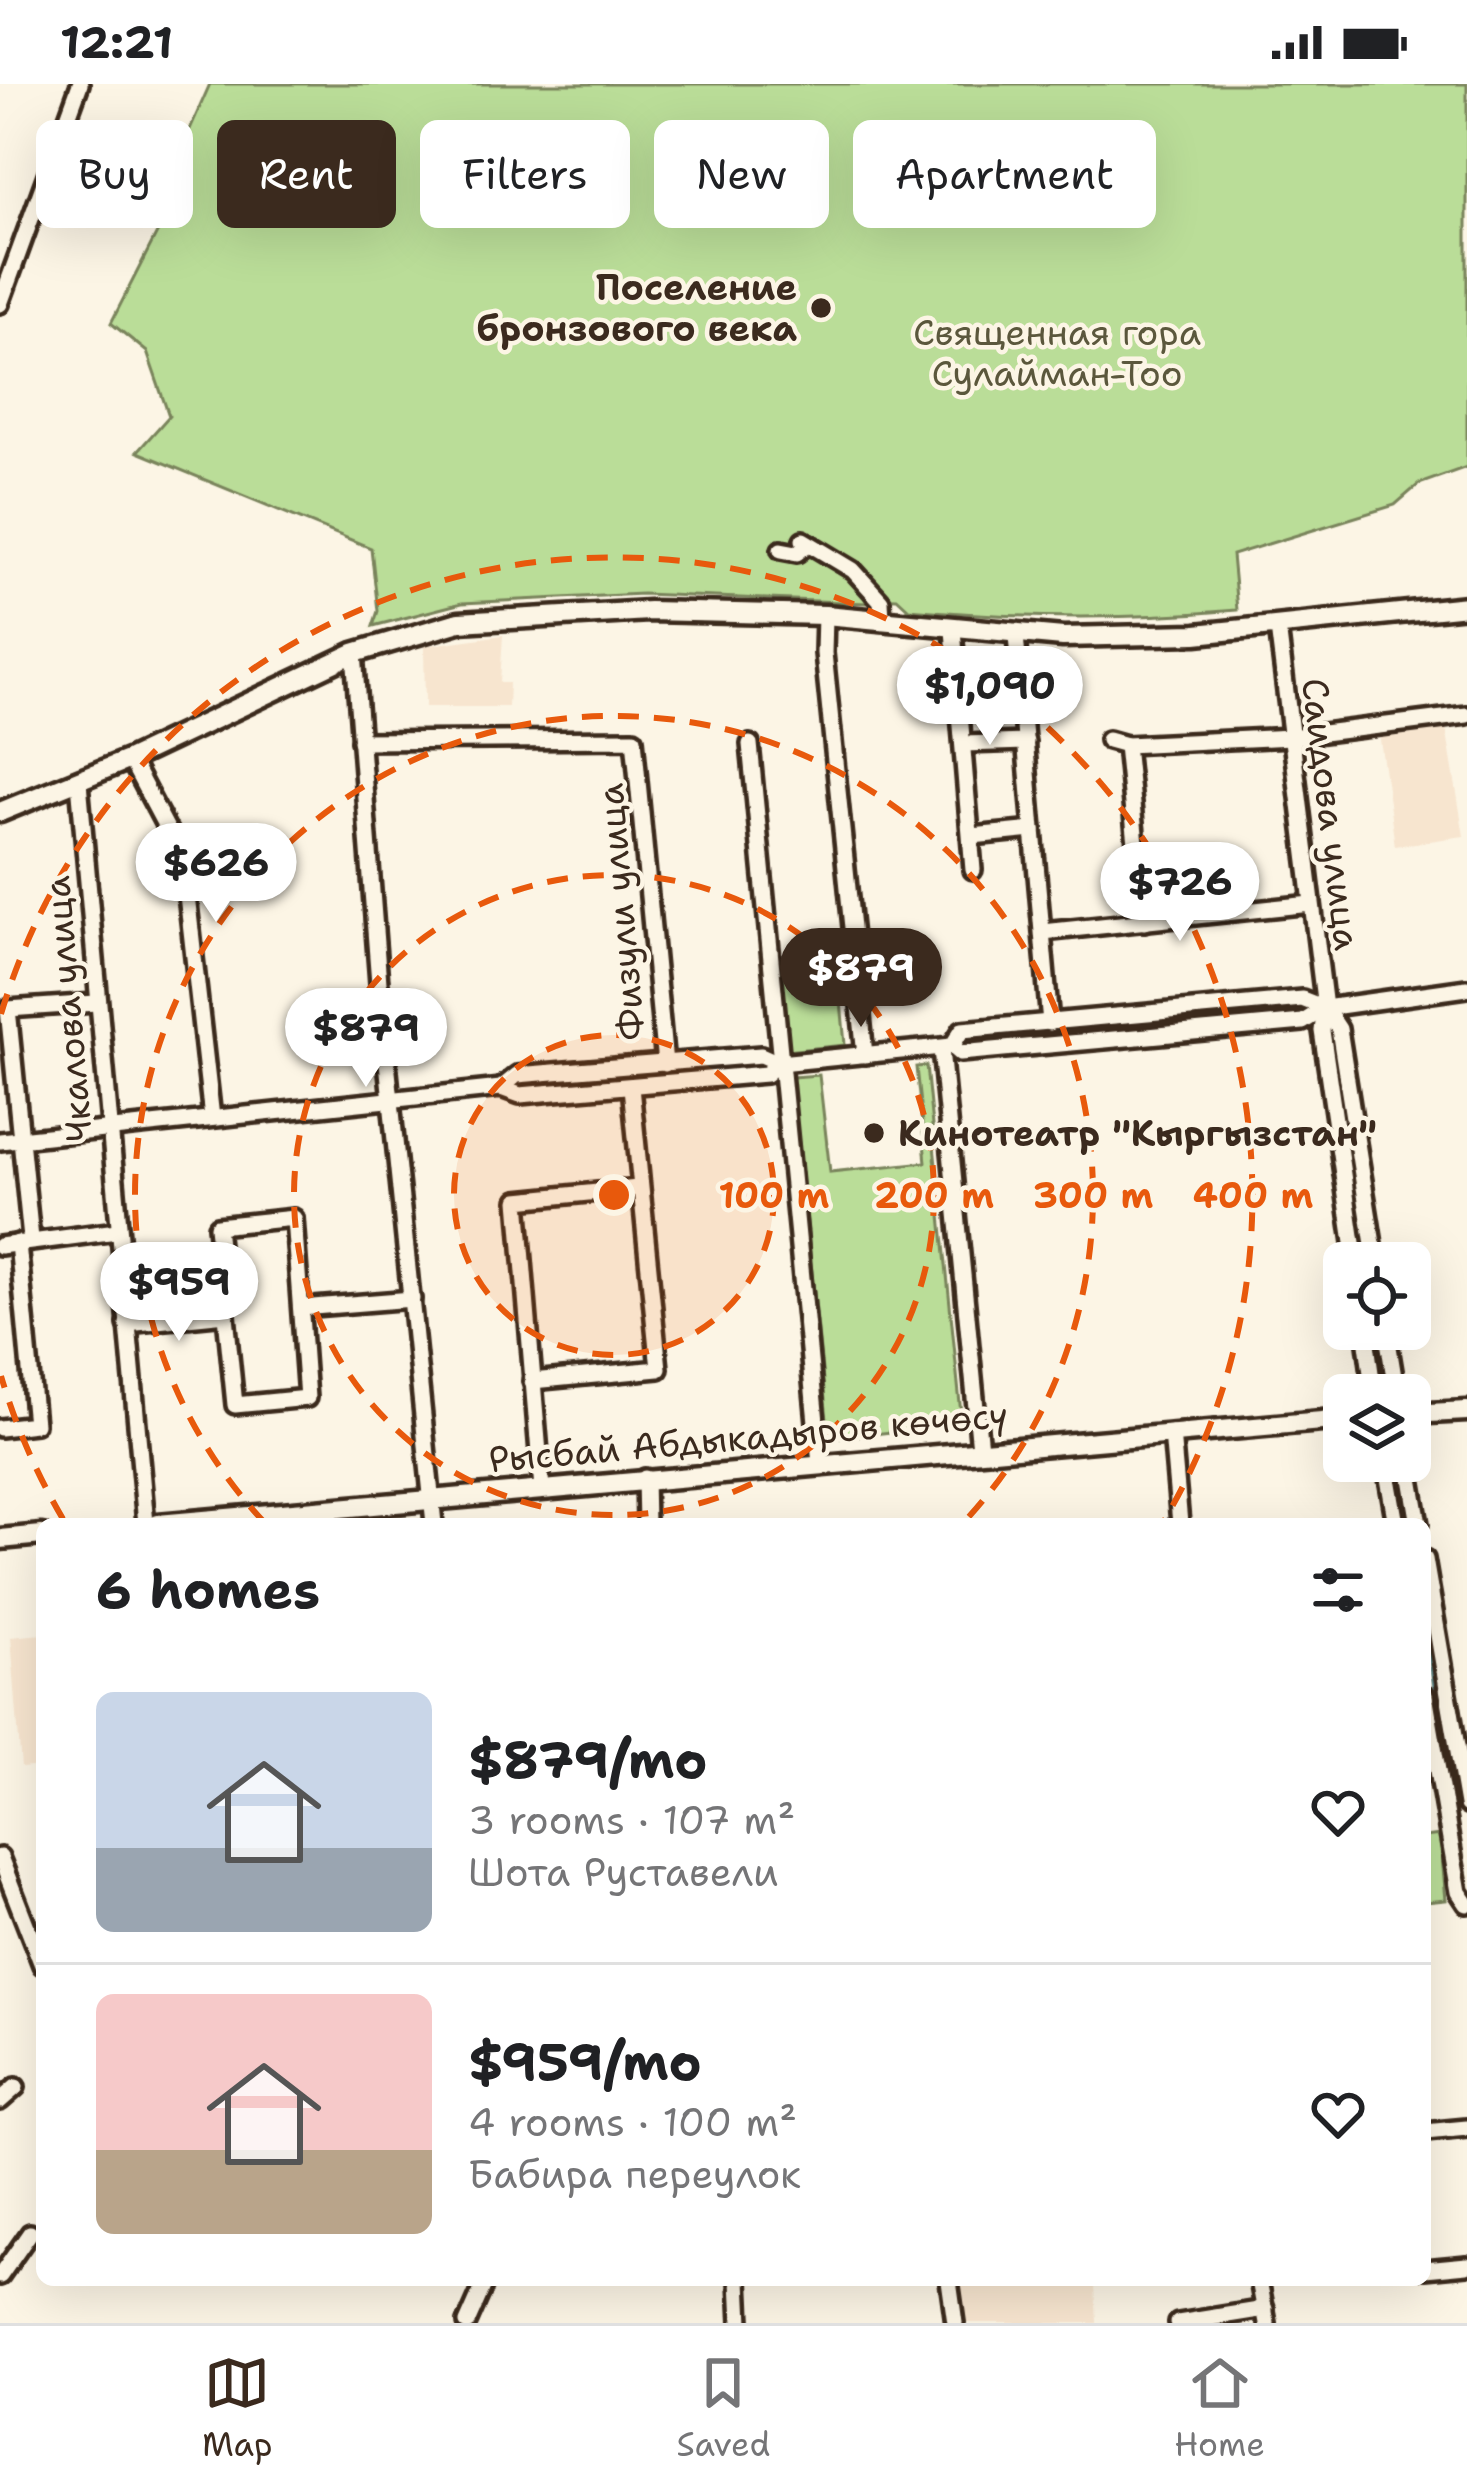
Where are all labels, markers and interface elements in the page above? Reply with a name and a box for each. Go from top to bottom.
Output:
text: 12:21 [60,12,173,72]
chip: Buy [36,120,193,228]
chip: Rent [217,120,396,228]
chip: Filters [420,120,630,228]
chip: New [654,120,829,228]
chip: Apartment [853,120,1156,228]
place label: Поселение бронзового века [476,263,797,353]
marker: Поселение бронзового века [808,295,834,321]
park label: Священная гора Сулайман-Тоо [913,308,1201,398]
pin: $1,090 [892,646,1088,748]
text: $1,090 [924,659,1056,711]
street label: Саидова улица [1290,675,1372,953]
street label: Физули улица [585,781,657,1043]
pin: $626 [145,823,287,925]
text: $626 [163,836,269,888]
pin: $726 [1109,842,1251,944]
text: $726 [1127,855,1233,907]
street label: Чкалова улица [32,874,104,1144]
pin: $879 [790,928,932,1030]
text: $879 [807,941,915,993]
pin: $879 [295,988,437,1090]
text: $879 [312,1001,420,1053]
place label: Кинотеатр "Кыргызстан" [898,1109,1377,1158]
marker: Кинотеатр "Кыргызстан" [861,1120,887,1146]
text: 100 m [719,1171,830,1220]
text: 200 m [874,1171,994,1220]
text: 300 m [1033,1171,1153,1220]
text: 400 m [1193,1171,1314,1220]
centre of rings [593,1174,635,1216]
pin: $959 [108,1242,250,1344]
map controls [1323,1242,1431,1482]
button: locate [1323,1242,1431,1350]
text: $959 [127,1255,231,1307]
button: layers [1323,1374,1431,1482]
street label: Рысбай Абдыкадыров көчөсү [486,1390,1010,1484]
text: 6 homes [96,1556,320,1624]
icon: filters [1305,1557,1371,1623]
text: $879/mo [468,1726,707,1794]
icon: home [192,1740,336,1884]
icon: heart [1305,1779,1371,1845]
text: 3 rooms · 107 m² [468,1794,795,1846]
text: Шота Руставели [468,1846,779,1898]
text: $959/mo [468,2028,702,2096]
icon: home [192,2042,336,2186]
icon: heart [1305,2081,1371,2147]
text: 4 rooms · 100 m² [468,2096,797,2148]
text: Бабира переулок [468,2148,801,2200]
tab: Map [202,2350,273,2467]
tab: Saved [677,2350,770,2467]
tab: Home [1174,2350,1265,2467]

